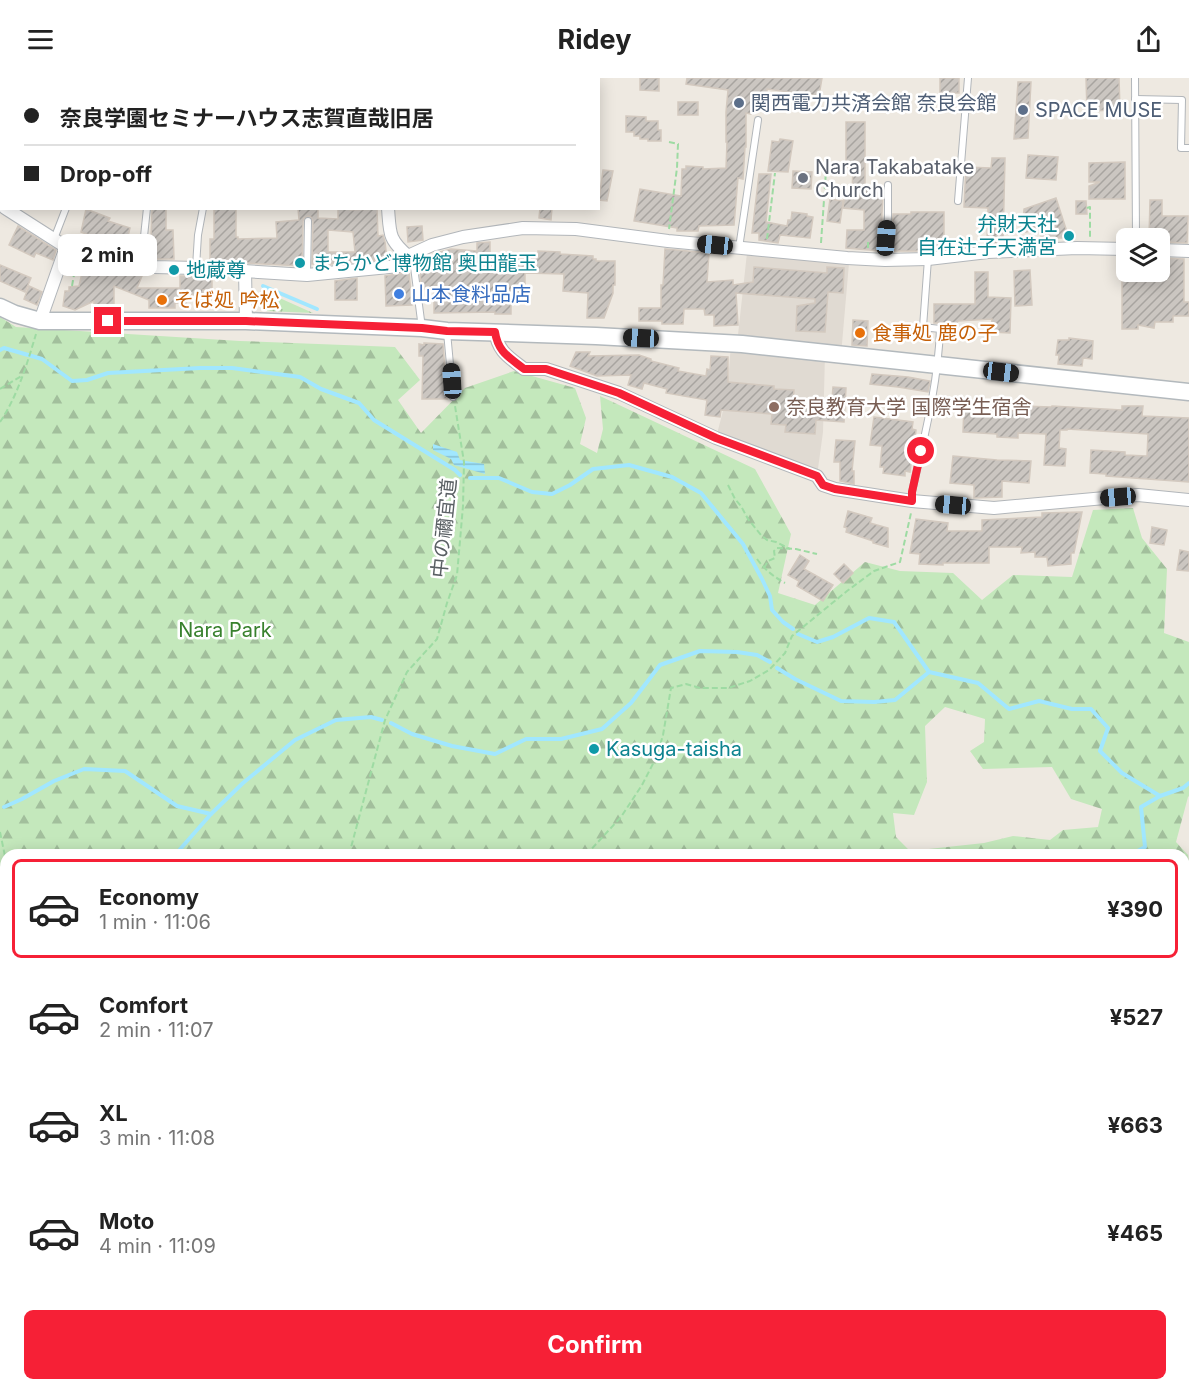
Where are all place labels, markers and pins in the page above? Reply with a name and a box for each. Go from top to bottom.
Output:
place label: 関西電力共済会館 奈良会館 [751,91,997,115]
marker: 関西電力共済会館 奈良会館 [732,96,746,110]
place label: SPACE MUSE [1035,98,1162,122]
marker: SPACE MUSE [1016,103,1030,117]
place label: Nara Takabatake Church [815,155,974,202]
marker: Nara Takabatake Church [796,171,810,185]
place label: 弁財天社 自在辻子天満宮 [917,212,1057,259]
marker: 弁財天社 自在辻子天満宮 [1062,229,1076,243]
place label: まちかど博物館 奥田龍玉 [312,251,538,275]
marker: まちかど博物館 奥田龍玉 [293,256,307,270]
place label: 地蔵尊 [186,258,246,282]
marker: 地蔵尊 [167,263,181,277]
place label: 山本食料品店 [411,282,531,306]
marker: 山本食料品店 [392,287,406,301]
place label: そば処 吟松 [174,288,280,312]
marker: そば処 吟松 [155,293,169,307]
place label: 食事処 鹿の子 [872,321,998,345]
marker: 食事処 鹿の子 [853,326,867,340]
place label: 奈良教育大学 国際学生宿舎 [786,395,1032,419]
marker: 奈良教育大学 国際学生宿舎 [767,400,781,414]
place label: Kasuga-taisha [606,737,742,761]
marker: Kasuga-taisha [587,742,601,756]

